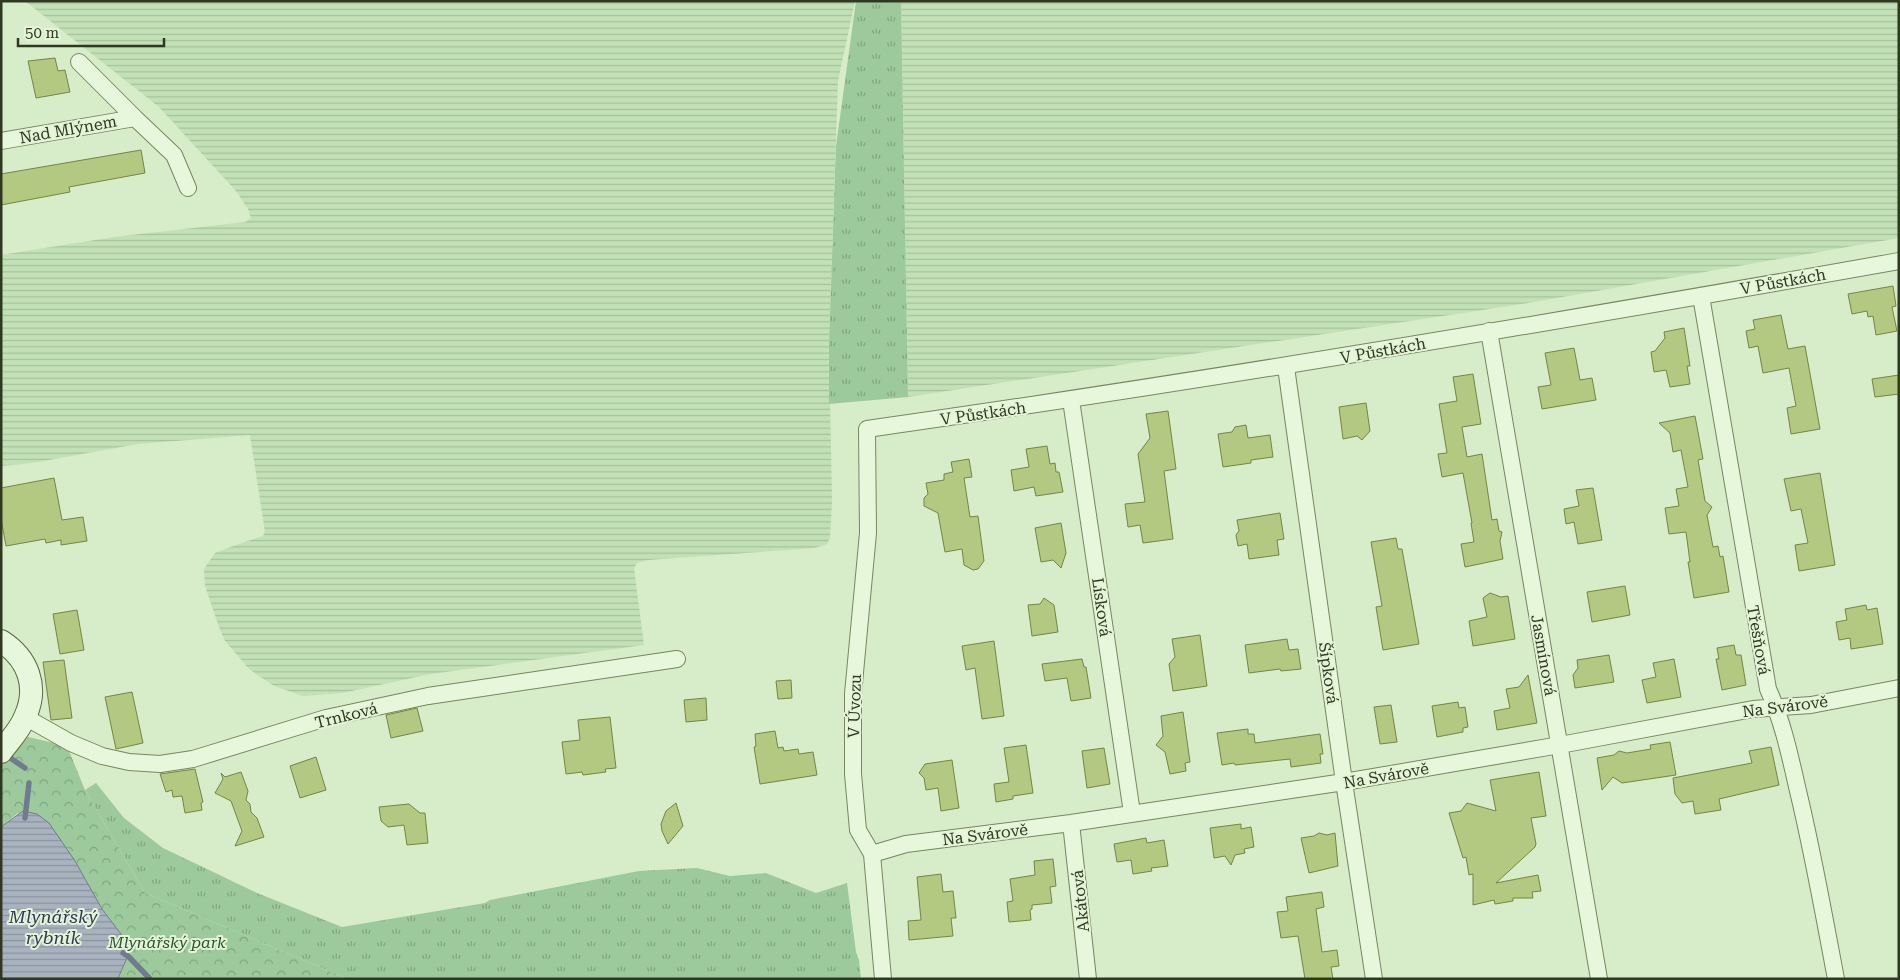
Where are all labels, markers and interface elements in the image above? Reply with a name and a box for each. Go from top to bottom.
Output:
scale bar [18,15,164,47]
text: 50 m [25,24,60,42]
street label: Nad Mlýnem [18,111,119,147]
street label: V Půstkách [1739,265,1827,298]
street label: V Půstkách [1339,334,1427,367]
street label: V Půstkách [939,398,1027,429]
street label: Lísková [1088,576,1115,638]
street label: Třešňová [1743,604,1774,677]
street label: Jasmínová [1527,613,1560,697]
street label: Šípková [1315,641,1342,706]
street label: V Úvozu [844,674,865,738]
street label: Na Svárově [1741,692,1829,721]
street label: Trnková [313,698,380,732]
street label: Na Svárově [1342,759,1430,792]
street label: Na Svárově [941,820,1029,849]
street label: Akátová [1068,869,1093,933]
water label: Mlynářský rybník [8,906,98,948]
park label: Mlynářský park [107,933,226,952]

